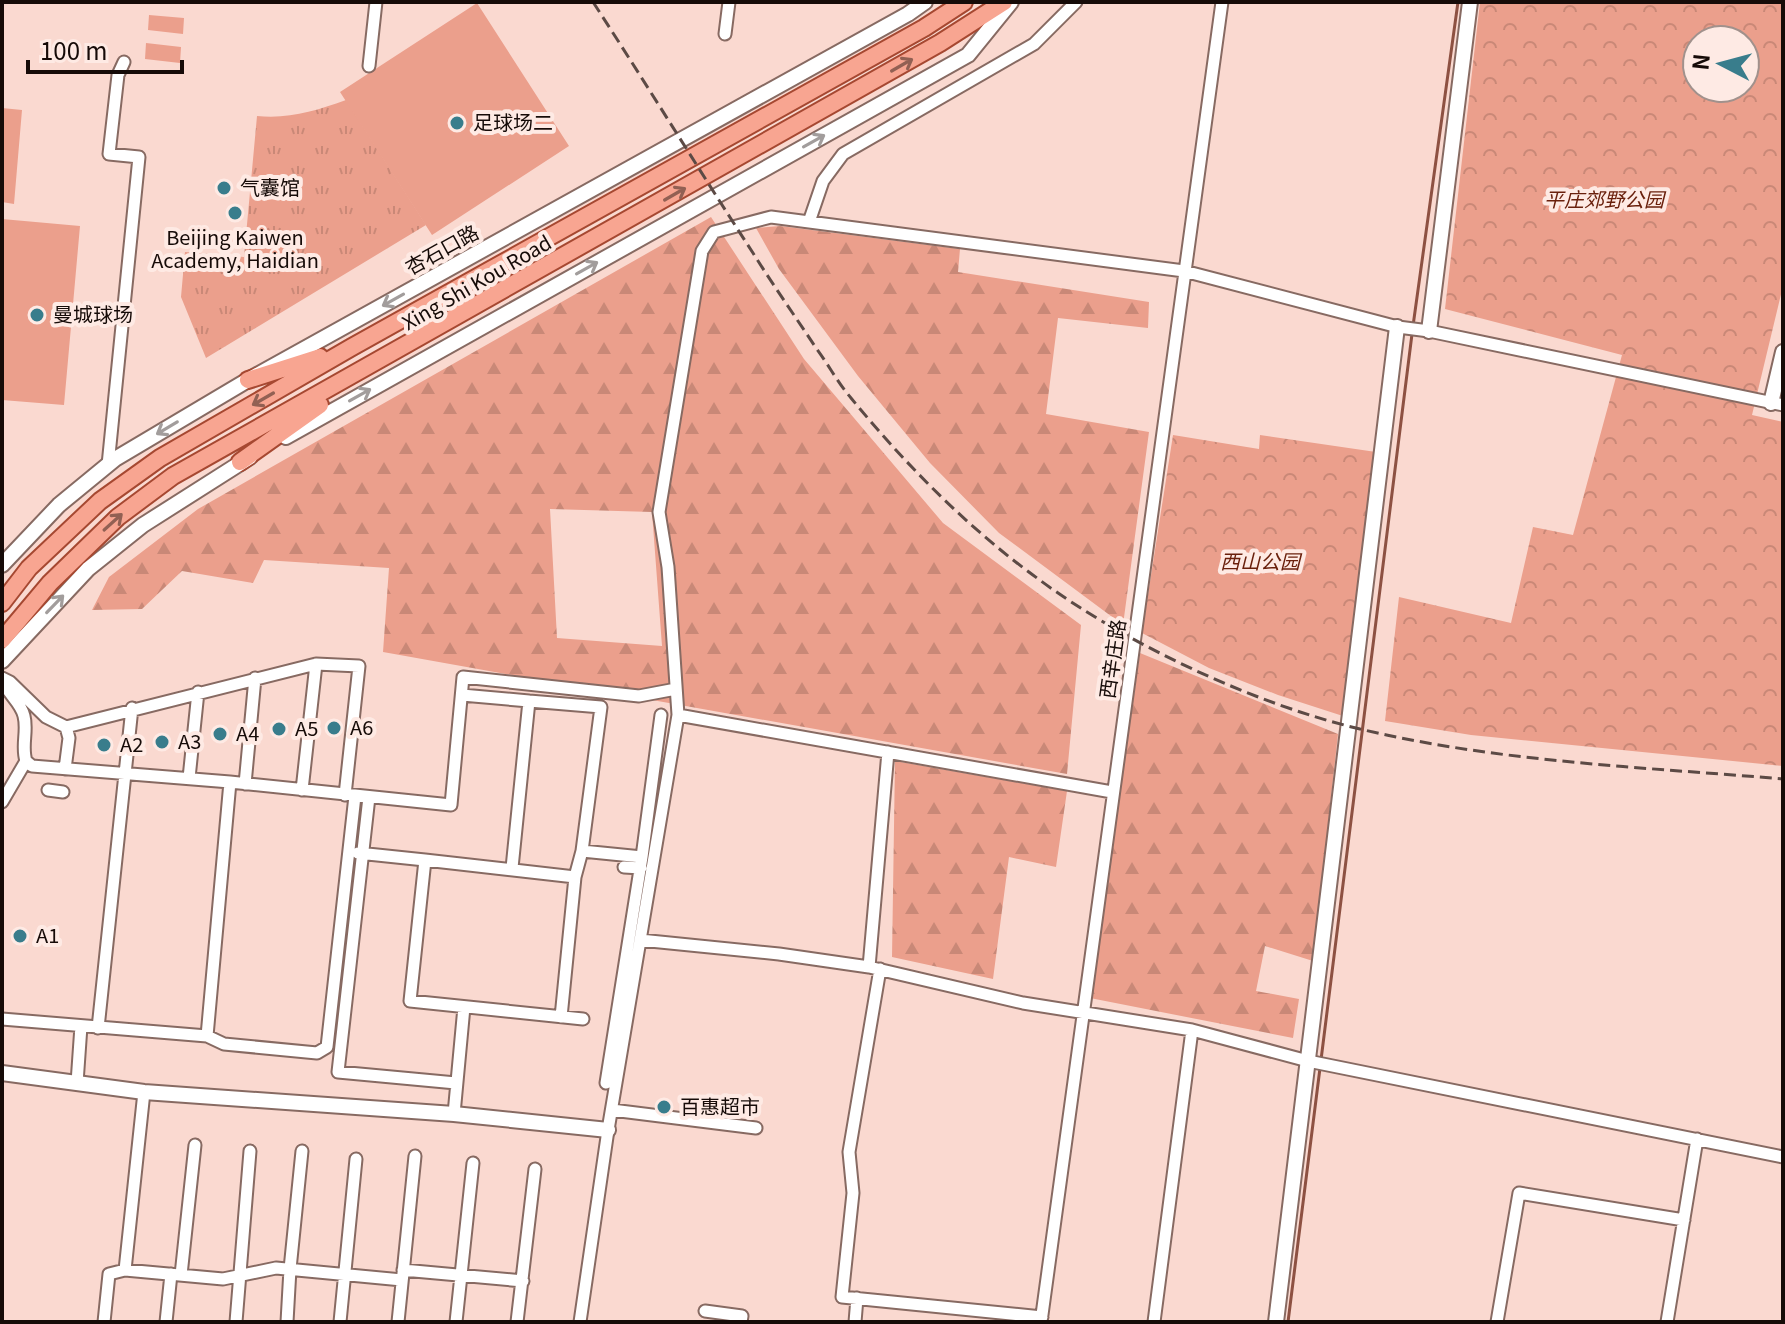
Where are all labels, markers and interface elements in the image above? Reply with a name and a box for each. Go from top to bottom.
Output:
scale bar [28,24,182,74]
north arrow [1681,24,1761,104]
text: 100 m [40,32,108,67]
text: N [1682,52,1716,72]
one-way arrow [889,57,913,73]
place label: 足球场二 [473,107,553,136]
marker: 足球场二 [448,114,466,132]
one-way arrow [802,133,825,149]
place label: 气囊馆 [240,172,300,201]
marker: 气囊馆 [215,179,233,197]
park label: 平庄郊野公园 [1544,184,1667,213]
one-way arrow [663,186,687,201]
marker: Beijing Kaiwen Academy, Haidian [226,204,244,222]
street label: 杏石口路 [399,217,483,281]
place label: Beijing Kaiwen Academy, Haidian [151,222,319,274]
street label: Xing Shi Kou Road [396,227,556,336]
one-way arrow [575,260,598,276]
one-way arrow [381,293,405,308]
place label: 曼城球场 [53,299,133,328]
marker: 曼城球场 [28,306,46,324]
one-way arrow [348,387,372,402]
one-way arrow [252,391,275,407]
one-way arrow [156,420,179,436]
one-way arrow [102,513,123,532]
park label: 西山公园 [1220,546,1303,575]
one-way arrow [45,594,64,614]
street label: 西辛庄路 [1092,617,1131,700]
place label: A6 [350,712,373,741]
place label: A5 [295,713,318,742]
place label: A4 [236,718,259,747]
marker: A6 [325,719,343,737]
marker: A5 [270,720,288,738]
marker: A4 [211,725,229,743]
place label: A3 [178,726,201,755]
place label: A2 [120,729,143,758]
marker: A3 [153,733,171,751]
marker: A2 [95,736,113,754]
place label: A1 [36,920,59,949]
marker: A1 [11,927,29,945]
place label: 百惠超市 [680,1091,760,1120]
marker: 百惠超市 [655,1098,673,1116]

